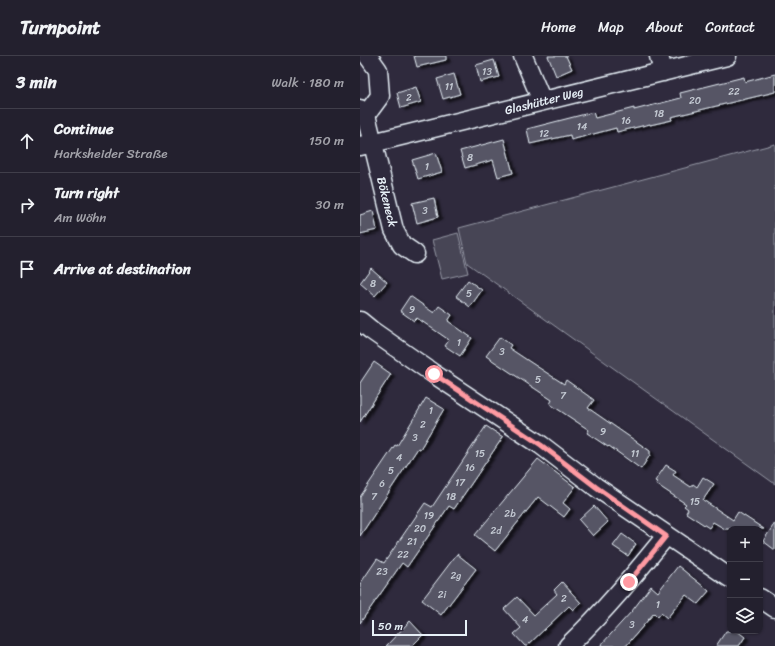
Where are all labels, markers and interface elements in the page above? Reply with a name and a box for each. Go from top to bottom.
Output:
text: Turnpoint [20,11,101,44]
text: Home [541,15,576,40]
text: Map [598,15,624,40]
text: About [646,15,683,40]
text: Contact [705,15,755,40]
house number: 13 [482,63,492,81]
text: 3 min [16,67,57,97]
text: Walk · 180 m [272,71,344,94]
house number: 11 [445,78,453,96]
street label: Glashütter Weg [502,81,586,121]
house number: 22 [728,83,740,101]
house number: 2 [406,89,412,107]
house number: 20 [689,92,701,110]
house number: 18 [654,105,664,123]
house number: 16 [621,112,631,130]
text: Continue [54,116,114,142]
house number: 14 [577,118,587,136]
house number: 12 [539,125,549,143]
text: 150 m [309,129,344,152]
icon: ahead [16,130,38,152]
text: Harksheider Straße [54,142,168,165]
house number: 8 [467,149,473,167]
house number: 1 [425,158,429,176]
street label: Bökeneck [370,174,404,230]
text: Turn right [54,180,119,206]
text: 30 m [315,193,344,216]
icon: right [16,194,38,216]
house number: 3 [422,202,428,220]
text: Am Wöhn [54,206,106,229]
text: Arrive at destination [54,256,191,282]
icon: arrive [16,258,38,280]
house number: 8 [370,275,376,293]
house number: 5 [466,285,472,303]
house number: 9 [409,301,415,319]
house number: 1 [457,334,461,352]
house number: 3 [499,343,505,361]
route start [425,365,443,383]
house number: 5 [535,371,541,389]
house number: 7 [560,387,567,405]
house number: 1 [429,402,433,420]
house number: 2 [420,416,426,434]
house number: 9 [600,423,606,441]
house number: 3 [412,429,418,447]
house number: 15 [475,445,485,463]
house number: 11 [631,445,639,463]
house number: 4 [396,449,402,467]
house number: 16 [465,459,475,477]
house number: 5 [388,462,394,480]
house number: 17 [455,474,466,492]
house number: 6 [379,475,385,493]
house number: 7 [371,488,378,506]
house number: 18 [446,488,456,506]
house number: 15 [690,493,700,511]
house number: 2b [504,505,516,523]
house number: 19 [424,507,434,525]
house number: 20 [414,520,426,538]
house number: 2d [490,522,502,540]
map controls [727,526,763,634]
button: + [727,526,763,562]
house number: 21 [407,533,417,551]
house number: 22 [397,546,409,564]
button: − [727,562,763,598]
house number: 23 [376,563,388,581]
house number: 2g [451,567,461,585]
route end [620,573,638,591]
house number: 2i [438,586,448,604]
house number: 2 [561,590,567,608]
house number: 1 [656,596,660,614]
button: layers [727,598,763,634]
house number: 4 [522,611,528,629]
house number: 3 [629,616,635,634]
text: 50 m [378,617,403,636]
scale bar [372,618,467,637]

